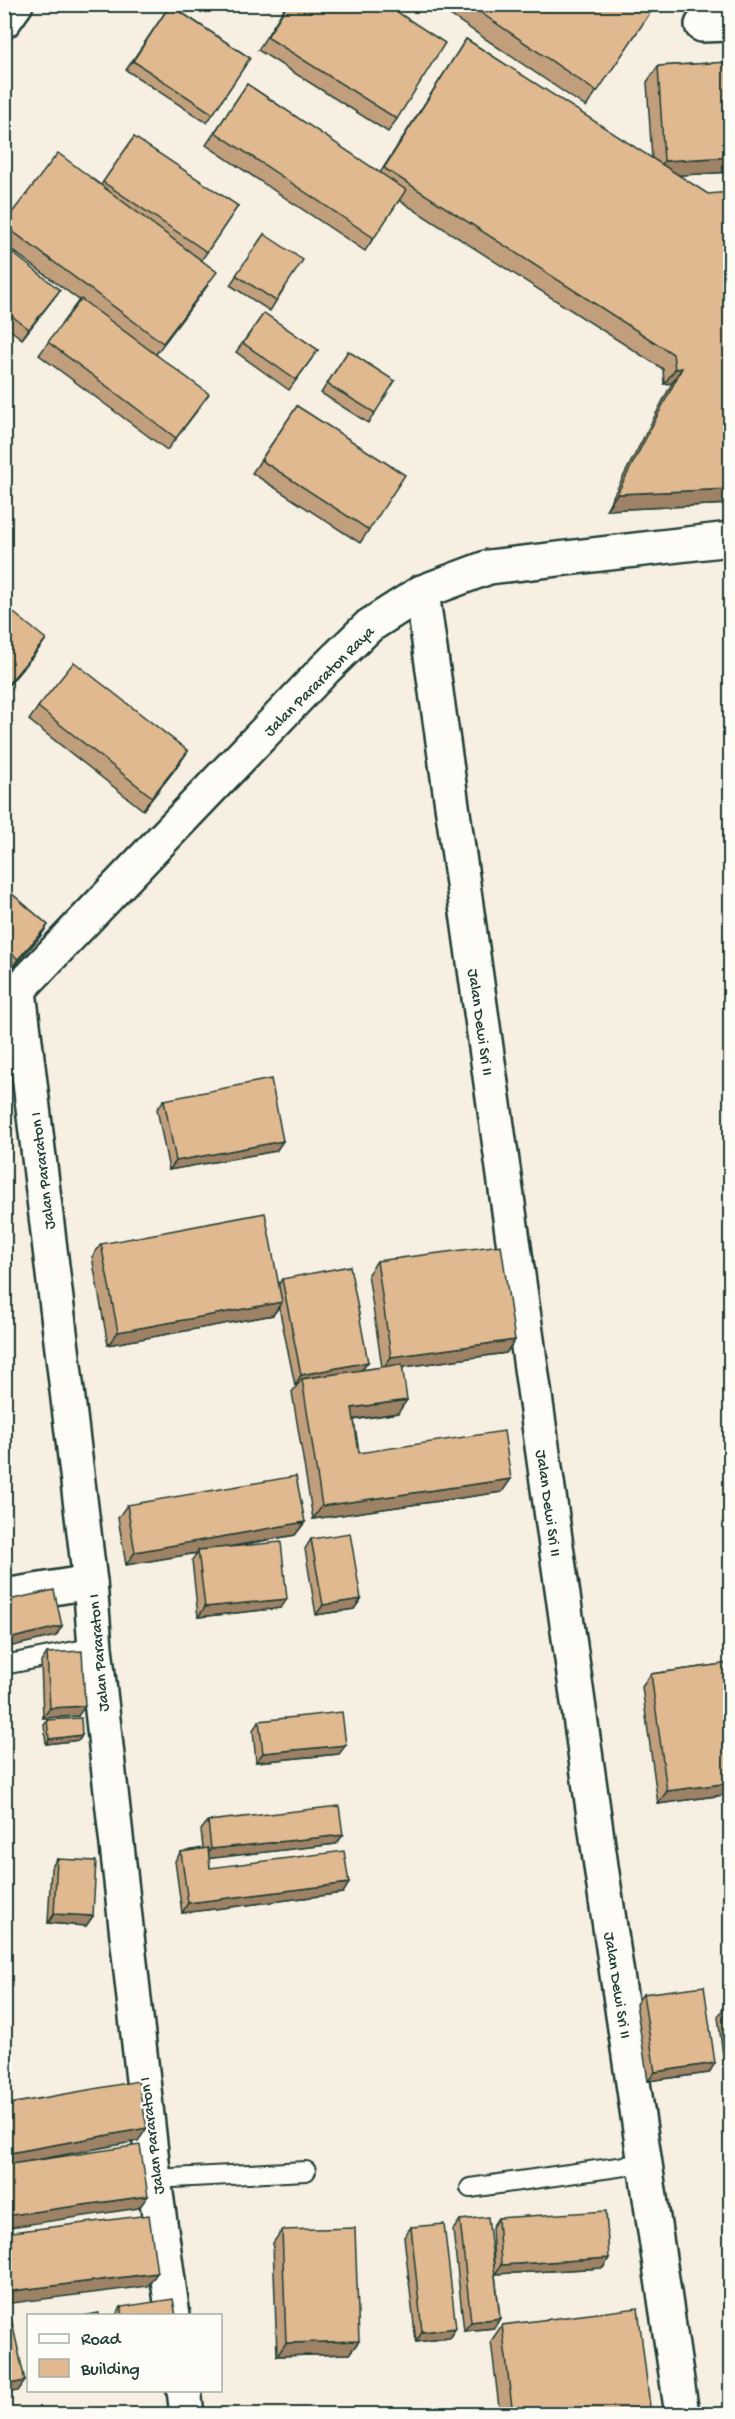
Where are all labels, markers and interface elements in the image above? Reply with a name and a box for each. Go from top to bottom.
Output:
street label: Jalan Pararaton Raya [261,623,380,742]
street label: Jalan Dewi Sri II [462,968,495,1077]
street label: Jalan Pararaton I [28,1111,61,1230]
street label: Jalan Dewi Sri II [530,1449,563,1558]
street label: Jalan Pararaton I [86,1593,115,1712]
street label: Jalan Dewi Sri II [598,1931,633,2040]
street label: Jalan Pararaton I [137,2076,170,2195]
legend [27,2314,222,2392]
text: Road [81,2330,122,2351]
text: Building [80,2360,140,2381]

